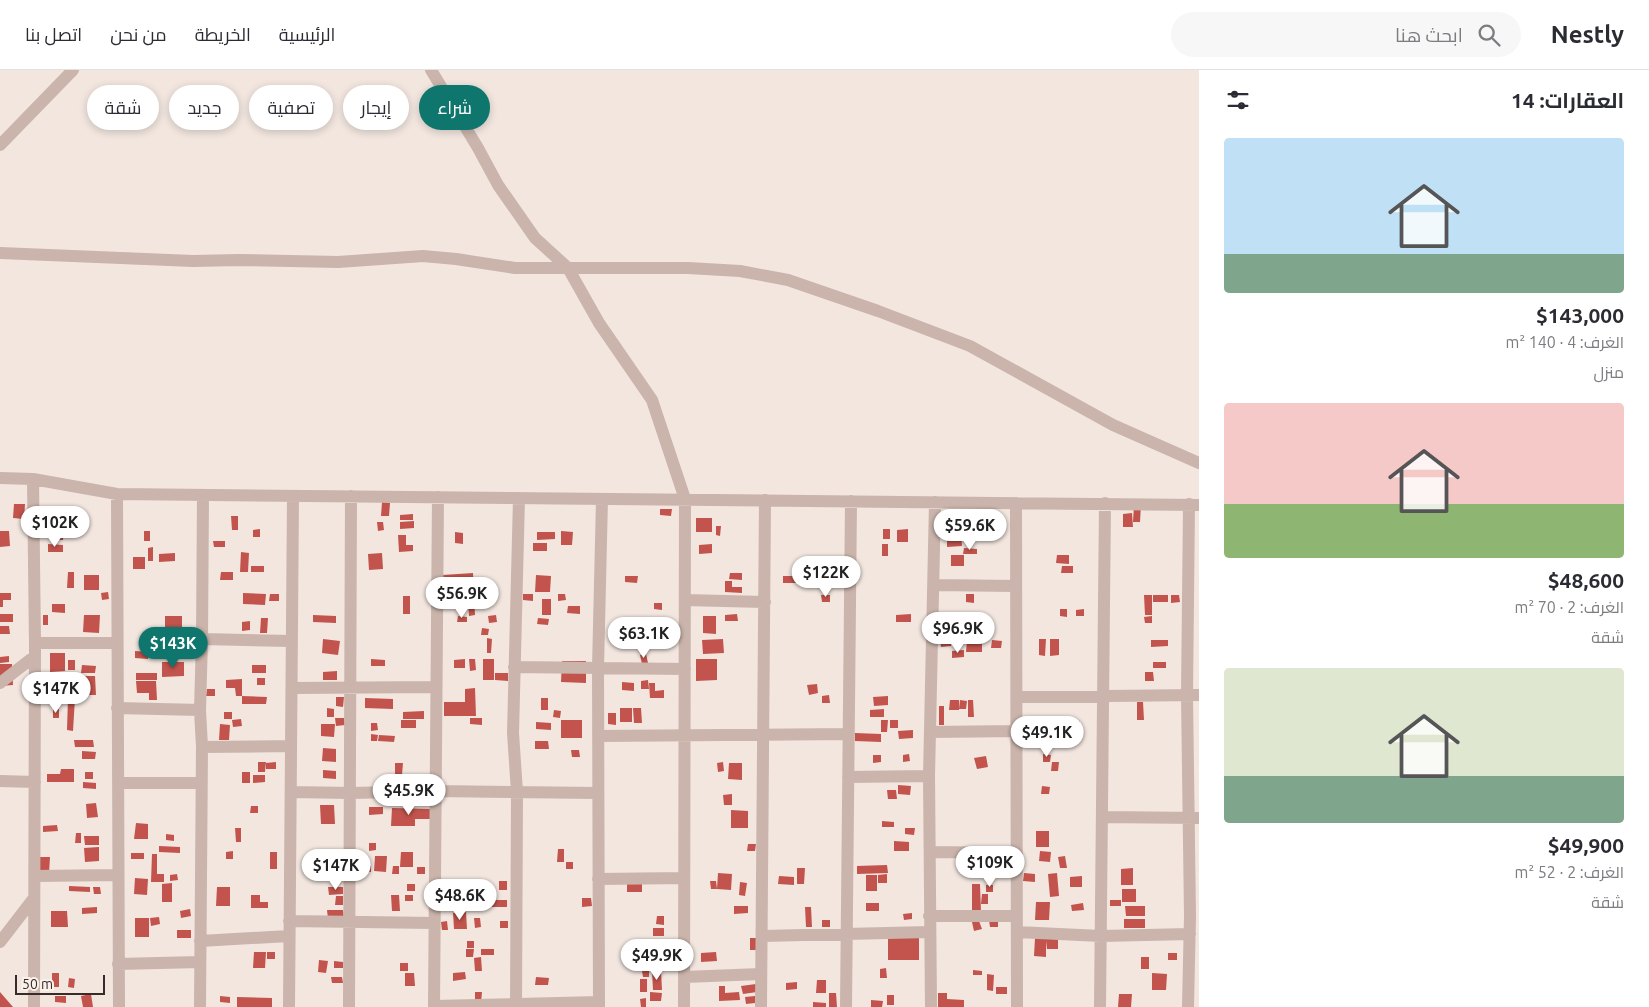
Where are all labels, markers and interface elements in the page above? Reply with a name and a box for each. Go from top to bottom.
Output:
search box [1171,12,1521,57]
icon: search [1475,21,1503,49]
text: Nestly [1551,21,1624,48]
text: اتصل بنا [25,24,82,44]
text: من نحن [110,24,167,44]
text: الخريطة [195,24,251,44]
text: الرئيسية [279,24,335,44]
text: ابحث هنا [1395,24,1463,46]
chip: شقة [87,85,159,130]
chip: جديد [169,85,239,130]
chip: تصفية [249,85,333,130]
chip: إيجار [343,85,409,130]
chip: شراء [419,85,490,130]
icon: filters [1224,86,1252,114]
text: العقارات: 14 [1511,88,1624,112]
icon: home [1379,171,1469,261]
text: $143,000 [1536,303,1624,327]
text: الغرف: 4 · 140 m² [1506,333,1624,351]
text: منزل [1594,363,1624,381]
icon: home [1379,436,1469,526]
pin: $102K [20,506,90,548]
pin: $59.6K [929,508,1011,551]
text: $102K [32,513,78,531]
text: $59.6K [945,516,995,534]
pin: $122K [791,556,861,598]
text: $122K [803,563,849,581]
text: $48,600 [1548,568,1624,592]
pin: $56.9K [421,576,503,619]
text: $56.9K [437,584,487,602]
text: الغرف: 2 · 70 m² [1515,598,1624,616]
pin: $96.9K [917,612,999,654]
pin: $63.1K [603,616,685,659]
text: $96.9K [933,619,983,637]
text: $63.1K [619,624,669,642]
pin: $143K [138,626,208,669]
text: شقة [1591,628,1624,646]
text: $143K [150,634,196,652]
pin: $147K [21,672,91,714]
text: $147K [33,679,79,697]
icon: home [1379,701,1469,791]
pin: $49.1K [1006,716,1088,758]
text: $49.1K [1022,723,1072,741]
pin: $45.9K [368,774,450,816]
text: $45.9K [384,781,434,799]
text: $49,900 [1548,833,1624,857]
pin: $109K [955,846,1025,888]
pin: $147K [301,848,371,891]
text: $109K [967,853,1013,871]
text: $147K [313,856,359,874]
text: الغرف: 2 · 52 m² [1515,863,1624,881]
pin: $48.6K [419,878,501,921]
text: $48.6K [435,886,485,904]
text: شقة [1591,893,1624,911]
pin: $49.9K [616,938,698,981]
text: $49.9K [632,946,682,964]
scale bar [15,972,105,995]
text: 50 m [22,976,53,992]

